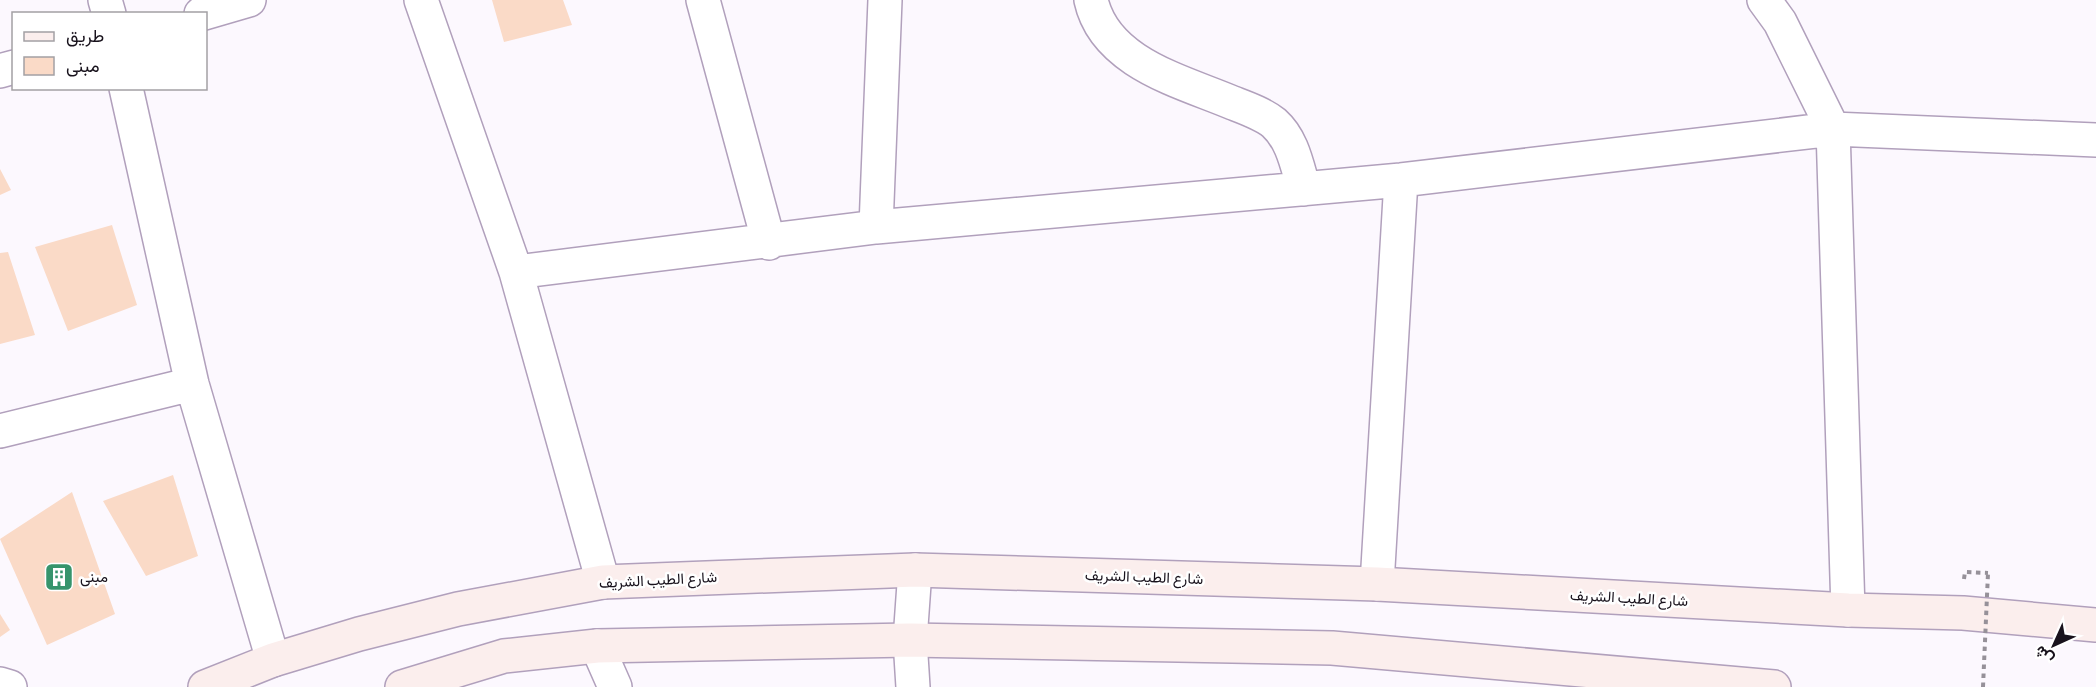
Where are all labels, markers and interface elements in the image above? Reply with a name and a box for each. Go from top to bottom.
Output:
legend [12,12,207,90]
text: طريق [66,21,104,48]
text: مبنى [66,51,100,78]
building icon: مبنى [43,561,75,593]
street label: شارع الطيب الشريف [1084,562,1204,590]
place label: مبنى [80,564,108,587]
street label: شارع الطيب الشريف [598,564,718,594]
street label: شارع الطيب الشريف [1569,582,1689,612]
north arrow [2024,615,2084,675]
text: ش [2027,641,2058,672]

